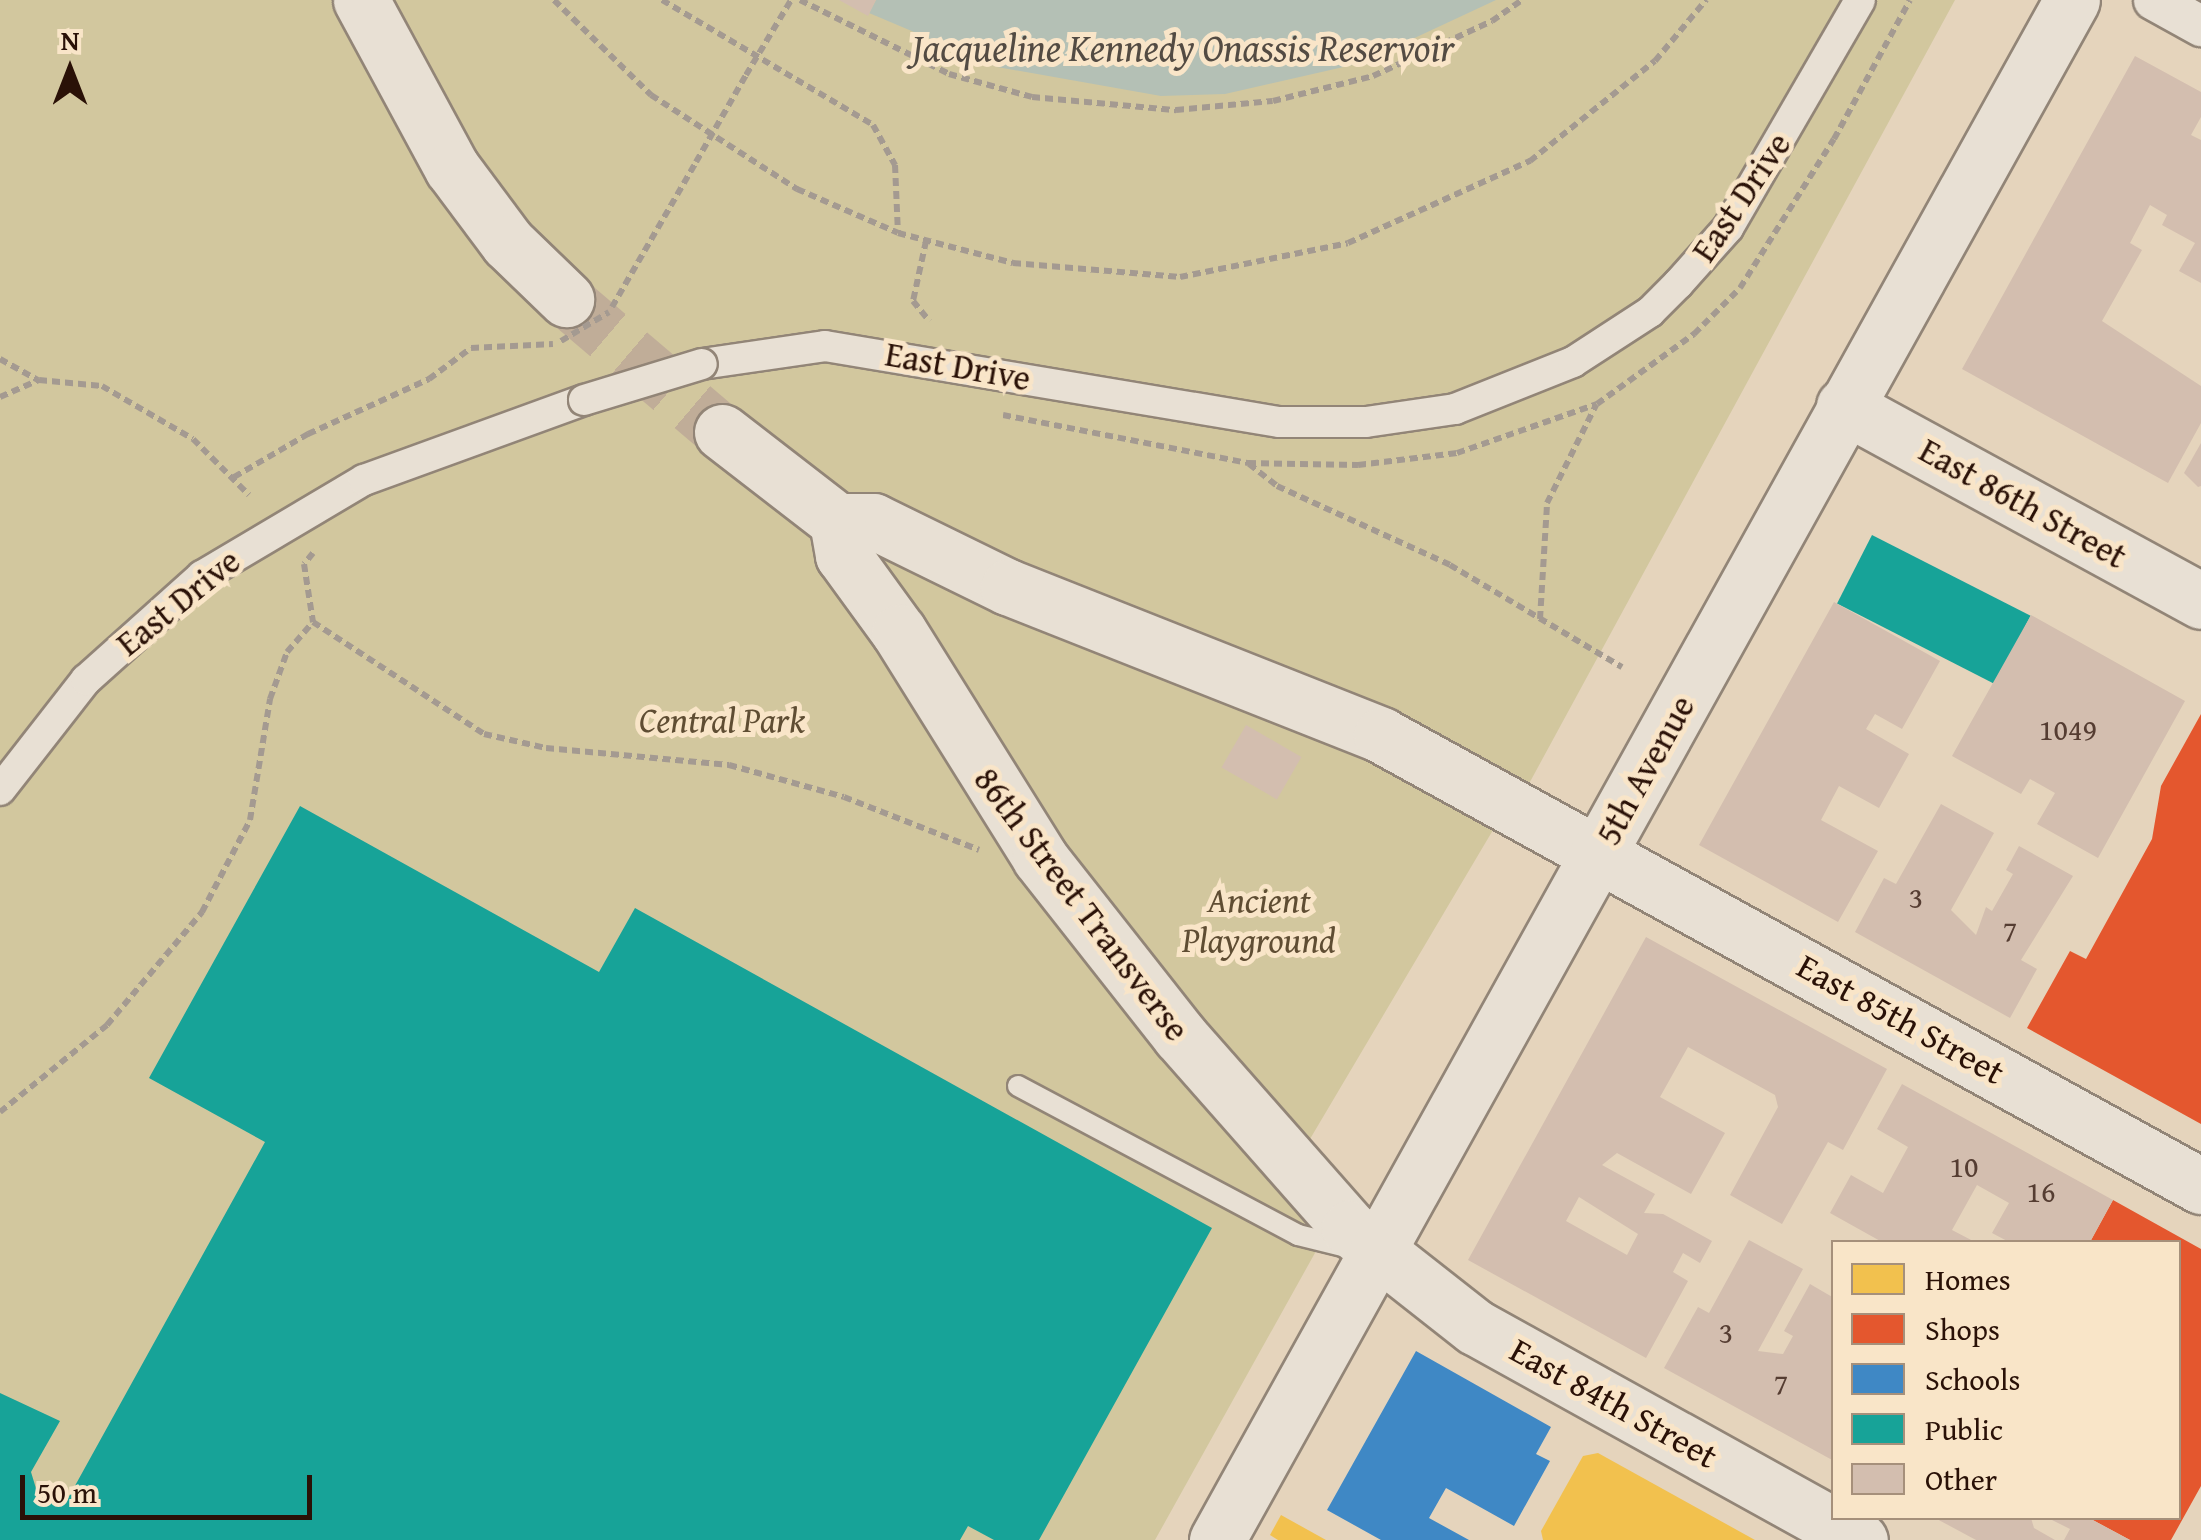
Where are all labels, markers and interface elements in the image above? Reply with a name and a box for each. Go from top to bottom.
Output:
text: N [61,19,79,60]
north arrow [20,20,120,120]
water label: Jacqueline Kennedy Onassis Reservoir [912,25,1454,71]
street label: East Drive [1683,124,1799,270]
street label: East Drive [882,333,1034,399]
street label: East 86th Street [1912,429,2134,577]
street label: East Drive [108,540,248,664]
street label: 5th Avenue [1587,688,1703,852]
park label: Central Park [639,699,805,741]
house number: 1049 [2039,711,2097,747]
street label: 86th Street Transverse [966,759,1198,1049]
park label: Ancient Playground [1182,879,1336,961]
house number: 3 [1909,879,1923,915]
house number: 7 [2003,912,2017,948]
street label: East 85th Street [1790,945,2012,1093]
house number: 10 [1950,1148,1978,1184]
house number: 16 [2027,1173,2055,1209]
legend [1831,1240,2181,1520]
text: Homes [1925,1257,2011,1301]
text: Shops [1925,1307,2000,1351]
house number: 3 [1719,1314,1733,1350]
street label: East 84th Street [1503,1329,1725,1477]
text: Schools [1925,1357,2020,1401]
house number: 7 [1774,1365,1788,1401]
text: Public [1925,1407,2003,1451]
scale bar [25,1455,318,1517]
text: Other [1925,1457,1997,1501]
text: 50 m [37,1470,97,1514]

